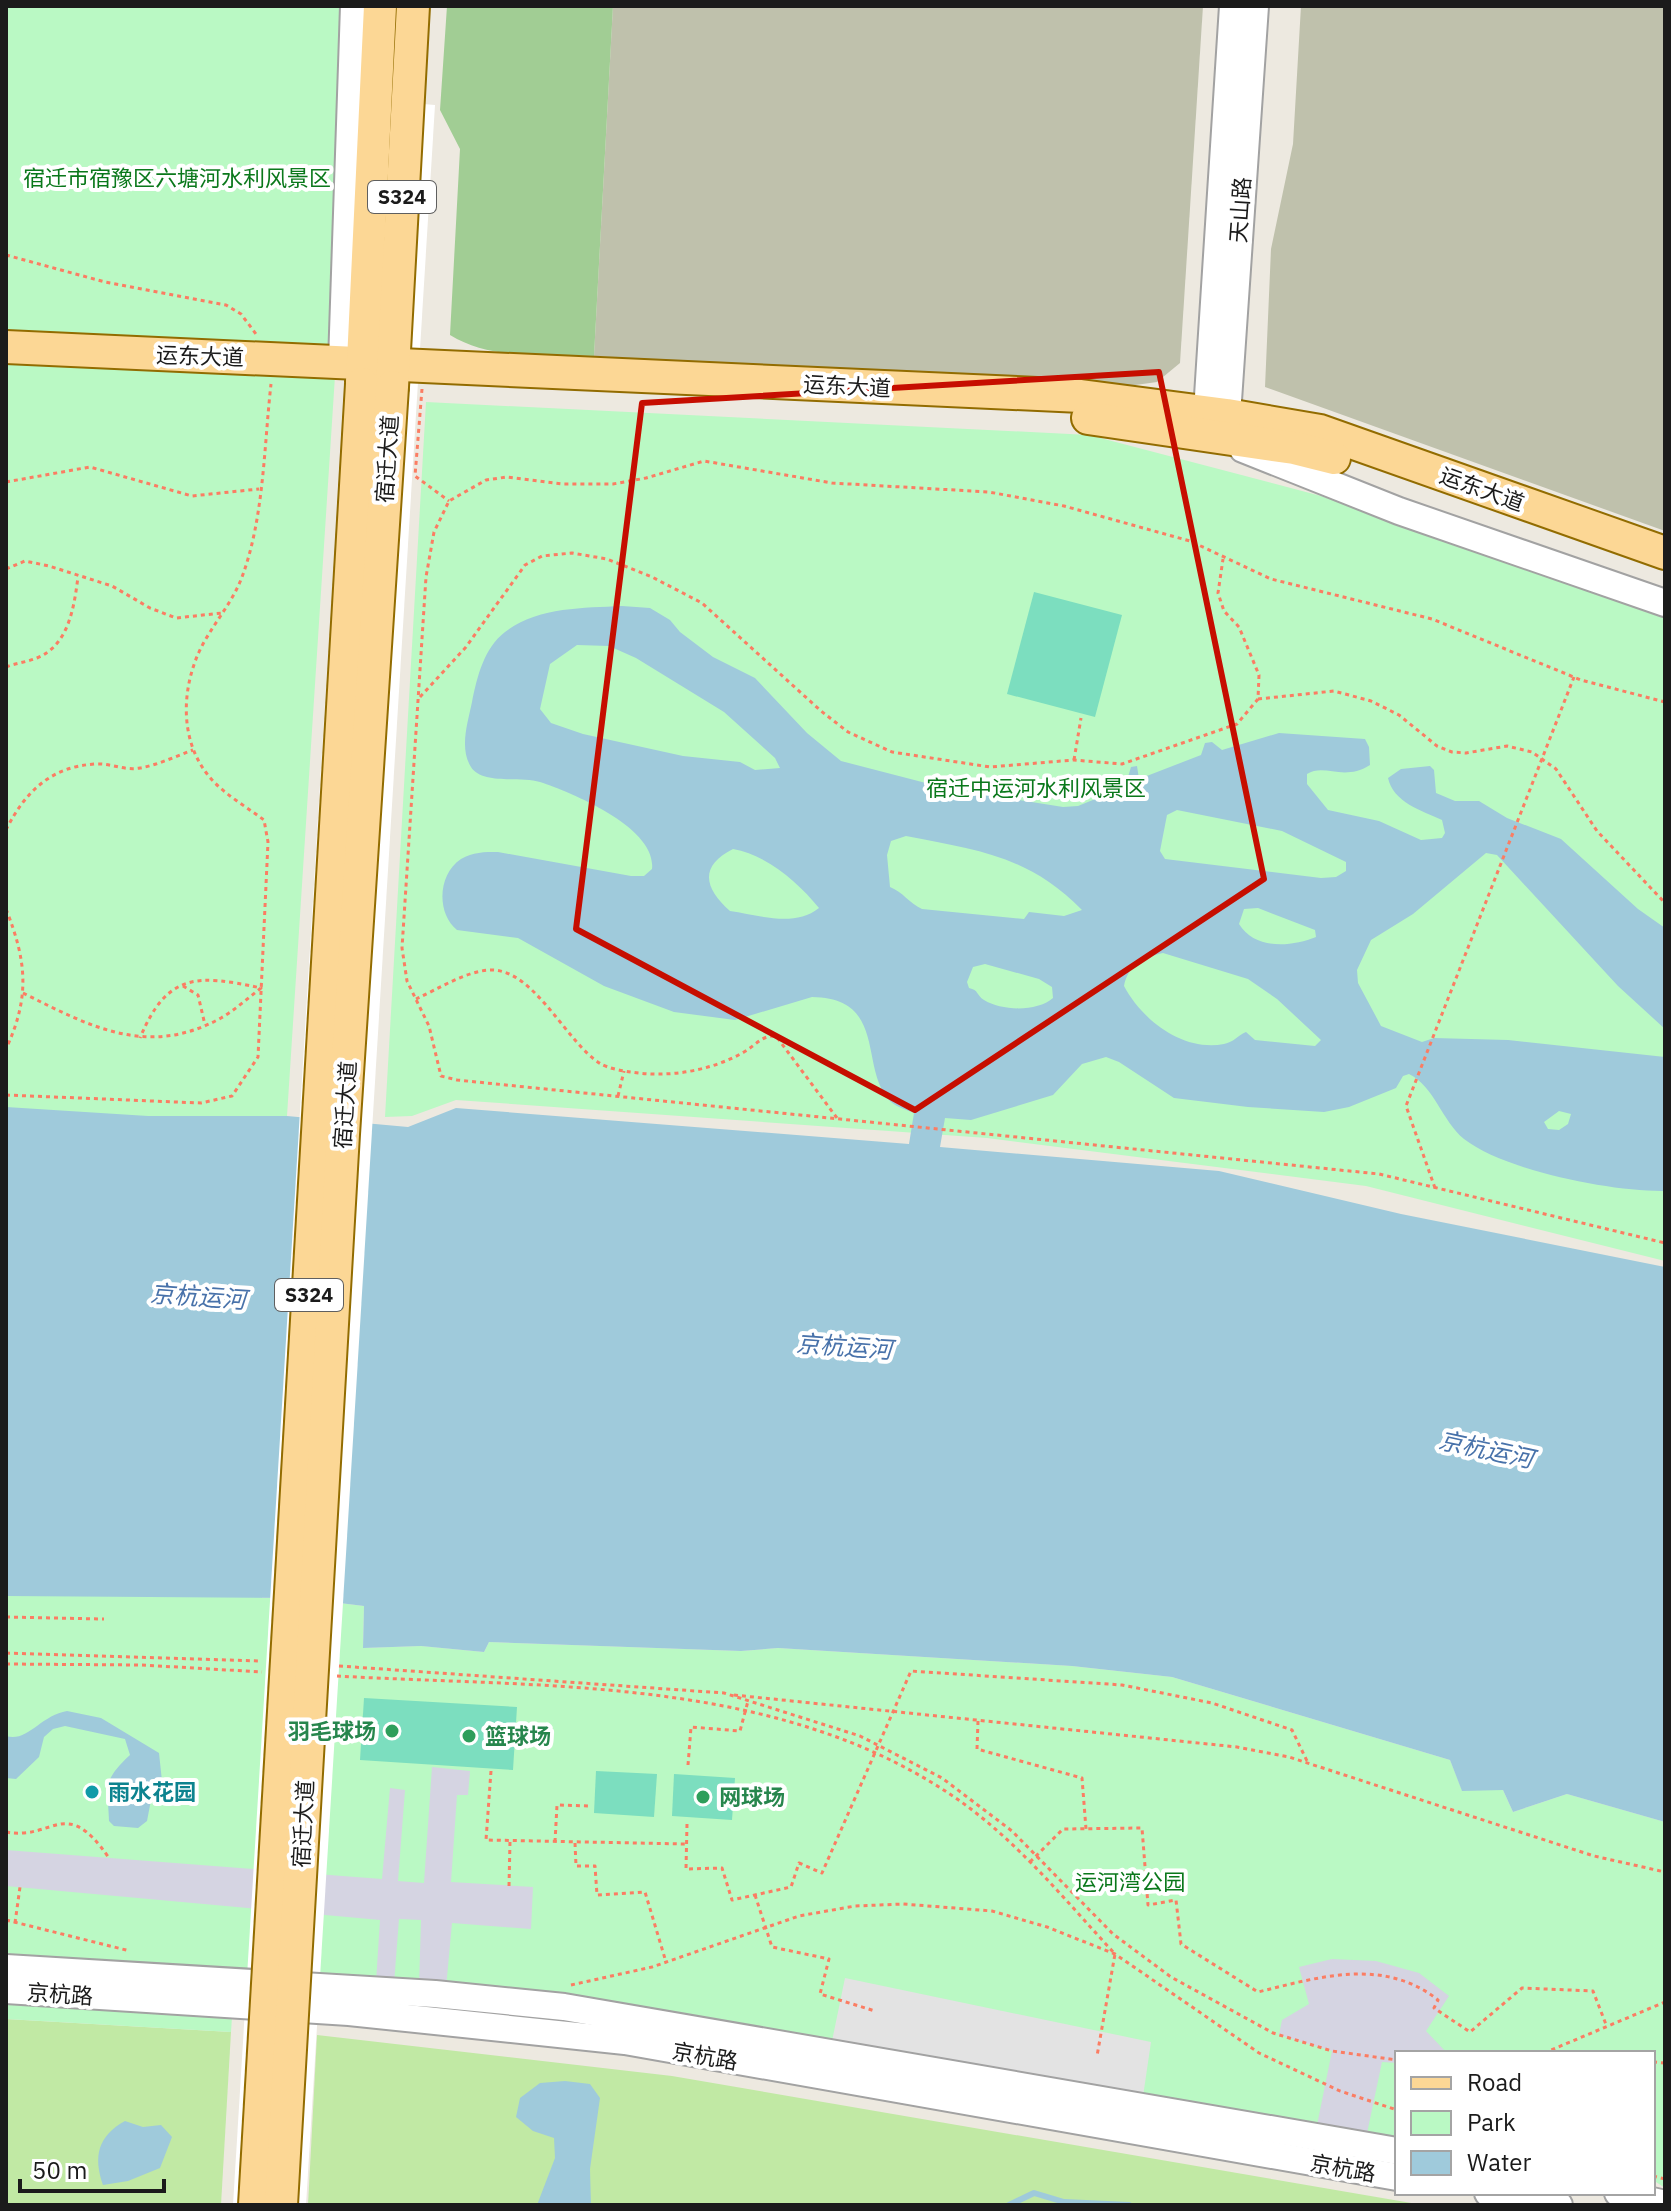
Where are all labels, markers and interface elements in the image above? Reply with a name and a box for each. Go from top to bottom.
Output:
park label: 宿迁市宿豫区六塘河水利风景区 [23,163,331,192]
street label: 天山路 [1223,176,1256,244]
road number: S324 [368,181,436,213]
street label: 运东大道 [156,339,245,372]
street label: 运东大道 [802,369,892,402]
street label: 宿迁大道 [369,414,404,504]
street label: 运东大道 [1436,460,1528,517]
park label: 宿迁中运河水利风景区 [926,773,1146,802]
street label: 宿迁大道 [327,1060,362,1150]
water label: 京杭运河 [149,1277,251,1316]
road number: S324 [275,1279,343,1311]
water label: 京杭运河 [795,1327,897,1366]
water label: 京杭运河 [1436,1423,1540,1475]
place label: 羽毛球场 [288,1716,376,1745]
place label: 篮球场 [485,1721,551,1750]
marker: 羽毛球场 [383,1722,401,1740]
marker: 篮球场 [460,1727,478,1745]
place label: 雨水花园 [108,1777,196,1806]
street label: 宿迁大道 [286,1779,319,1869]
place label: 网球场 [719,1782,785,1811]
marker: 雨水花园 [83,1783,101,1801]
marker: 网球场 [694,1788,712,1806]
park label: 运河湾公园 [1075,1867,1185,1896]
street label: 京杭路 [26,1977,94,2010]
street label: 京杭路 [670,2035,740,2076]
legend [1395,2051,1655,2195]
text: Road [1467,2066,1522,2098]
text: Park [1467,2106,1516,2138]
scale bar [20,2143,164,2193]
text: Water [1467,2146,1531,2178]
street label: 京杭路 [1308,2147,1378,2188]
text: 50 m [32,2154,87,2186]

